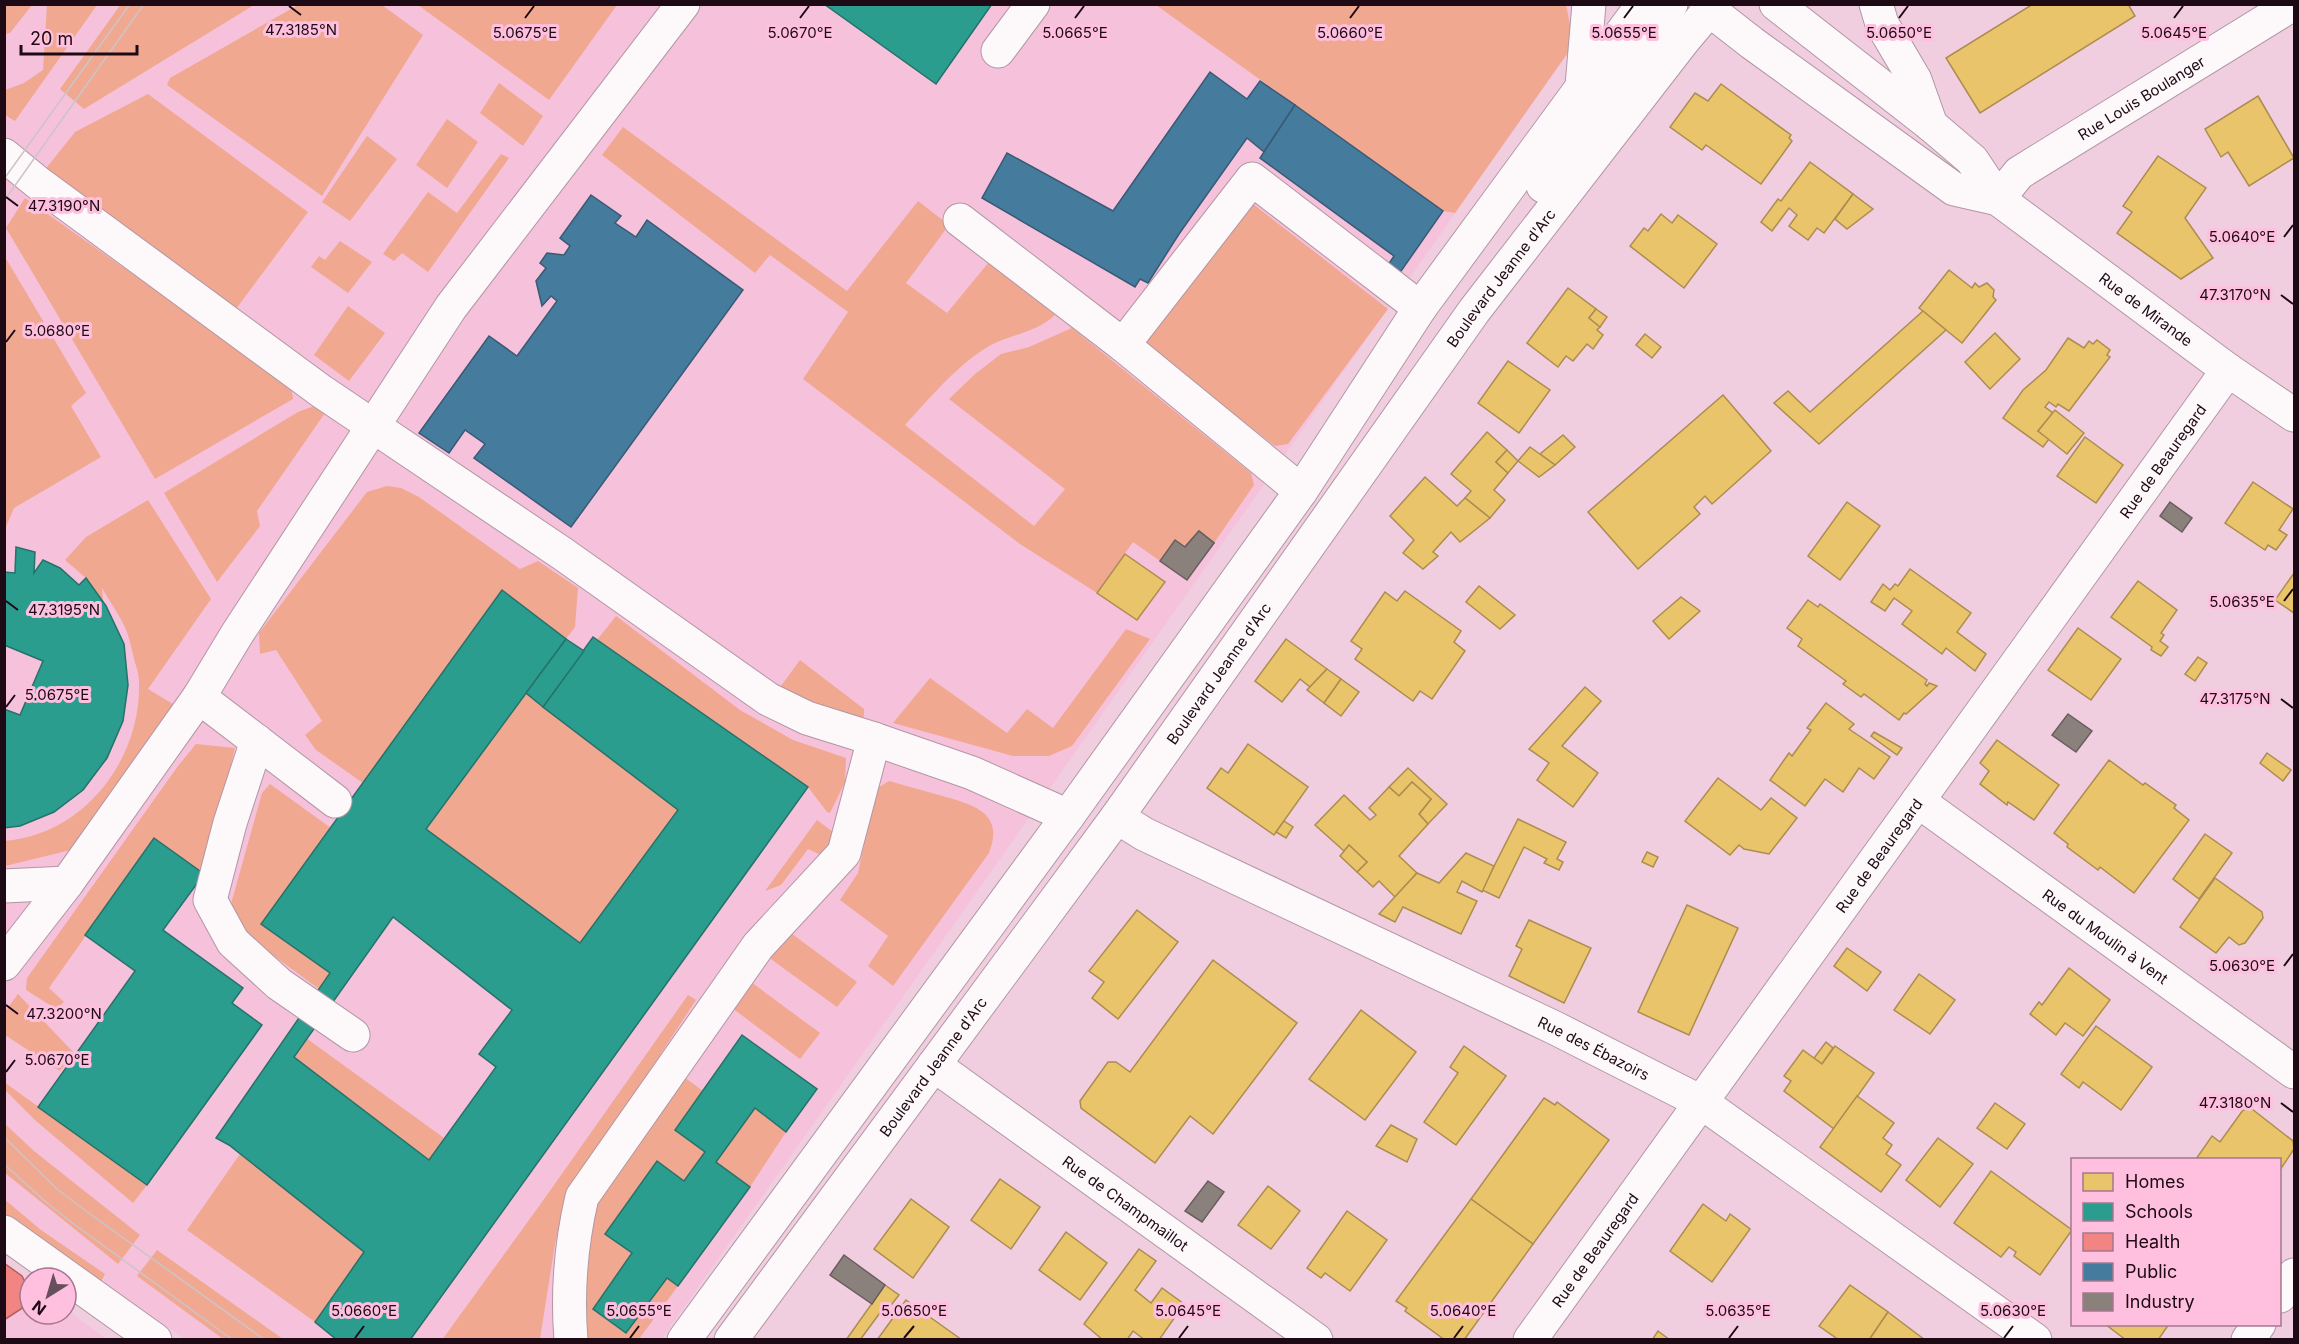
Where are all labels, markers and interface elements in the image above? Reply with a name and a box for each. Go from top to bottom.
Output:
scale bar [21,18,136,56]
text: 47.3185°N [265,20,337,39]
text: 5.0675°E [493,23,557,42]
text: 5.0670°E [768,23,833,42]
text: 5.0665°E [1042,23,1108,42]
text: 5.0660°E [1317,23,1383,42]
text: 5.0655°E [1591,23,1657,42]
text: 5.0650°E [1866,23,1932,42]
text: 5.0645°E [2141,23,2207,42]
text: 20 m [30,28,73,49]
street label: Rue Louis Boulanger [2074,51,2209,144]
text: 47.3190°N [28,196,100,215]
street label: Boulevard Jeanne d'Arc [1442,205,1559,351]
text: 5.0640°E [2209,227,2275,246]
street label: Rue de Mirande [2096,268,2197,350]
text: 47.3170°N [2199,285,2271,304]
text: 5.0680°E [24,321,90,340]
street label: Rue de Beauregard [2115,400,2210,522]
text: 5.0635°E [2209,592,2275,611]
street label: Boulevard Jeanne d'Arc [1162,599,1275,748]
text: 47.3195°N [28,600,100,619]
text: 5.0675°E [25,685,89,704]
text: 47.3175°N [2199,689,2271,708]
street label: Rue de Beauregard [1831,795,1926,916]
street label: Rue du Moulin à Vent [2039,884,2172,988]
text: 5.0630°E [2209,956,2275,975]
street label: Boulevard Jeanne d'Arc [875,993,991,1140]
text: 47.3200°N [26,1004,102,1023]
street label: Rue des Ébazoirs [1535,1012,1653,1084]
text: 5.0670°E [25,1050,90,1069]
text: 47.3180°N [2199,1093,2271,1112]
street label: Rue de Champmaillot [1059,1151,1192,1255]
legend [2071,1158,2281,1326]
text: Homes [2125,1171,2185,1192]
street label: Rue de Beauregard [1547,1189,1642,1311]
text: Schools [2125,1201,2193,1222]
text: Health [2125,1231,2180,1252]
text: Public [2125,1261,2177,1282]
north arrow [18,1266,78,1326]
text: Industry [2125,1291,2195,1312]
text: N [28,1296,50,1320]
text: 5.0660°E [331,1301,397,1320]
text: 5.0655°E [606,1301,672,1320]
text: 5.0650°E [881,1301,947,1320]
text: 5.0645°E [1155,1301,1221,1320]
text: 5.0640°E [1430,1301,1496,1320]
text: 5.0635°E [1705,1301,1771,1320]
text: 5.0630°E [1980,1301,2046,1320]

